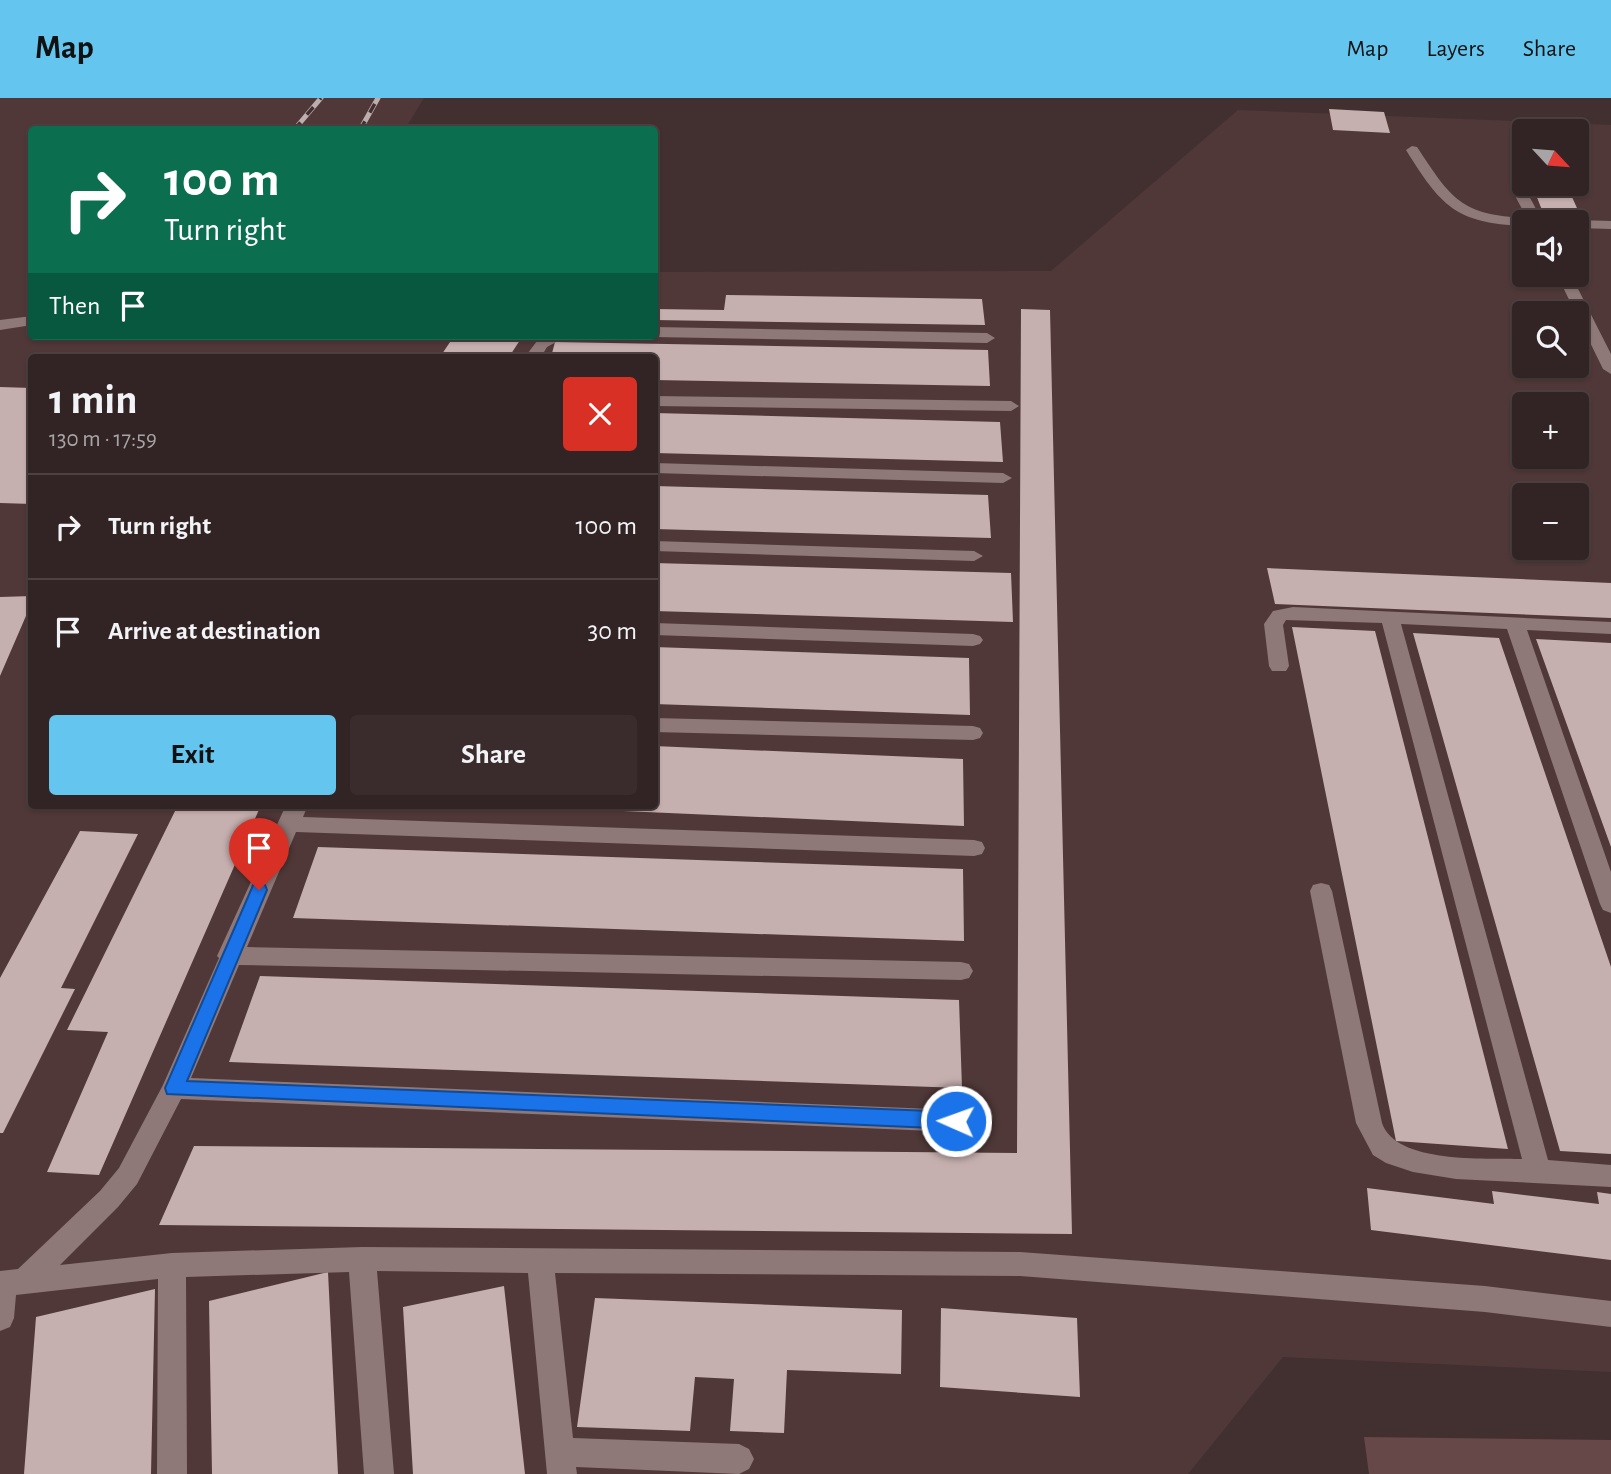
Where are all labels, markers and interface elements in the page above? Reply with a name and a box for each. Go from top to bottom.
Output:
text: Map [35,32,94,65]
text: Map [1346,37,1388,61]
text: Layers [1426,37,1485,61]
text: Share [1523,37,1576,61]
north arrow [1512,119,1589,196]
map controls [1512,119,1589,560]
icon: right [49,154,140,245]
text: 100 m [164,156,280,205]
button: sound [1512,210,1589,287]
text: Turn right [164,214,286,246]
icon: arrive [114,287,152,325]
text: Then [49,293,100,319]
button: search [1512,301,1589,378]
button: close [563,377,637,451]
text: 1 min [49,379,138,421]
button: + [1512,392,1589,469]
text: 130 m · 17:59 [49,428,157,451]
button: − [1512,483,1589,560]
icon: right [49,508,87,546]
text: Turn right [108,513,211,539]
text: 100 m [576,513,637,539]
icon: arrive [49,613,87,651]
text: Arrive at destination [108,618,321,644]
text: 30 m [587,618,637,644]
button: Exit [49,715,336,795]
button: Share [350,715,637,795]
pin [229,818,289,890]
icon: arrive [240,829,278,867]
position arrow [919,1084,993,1158]

